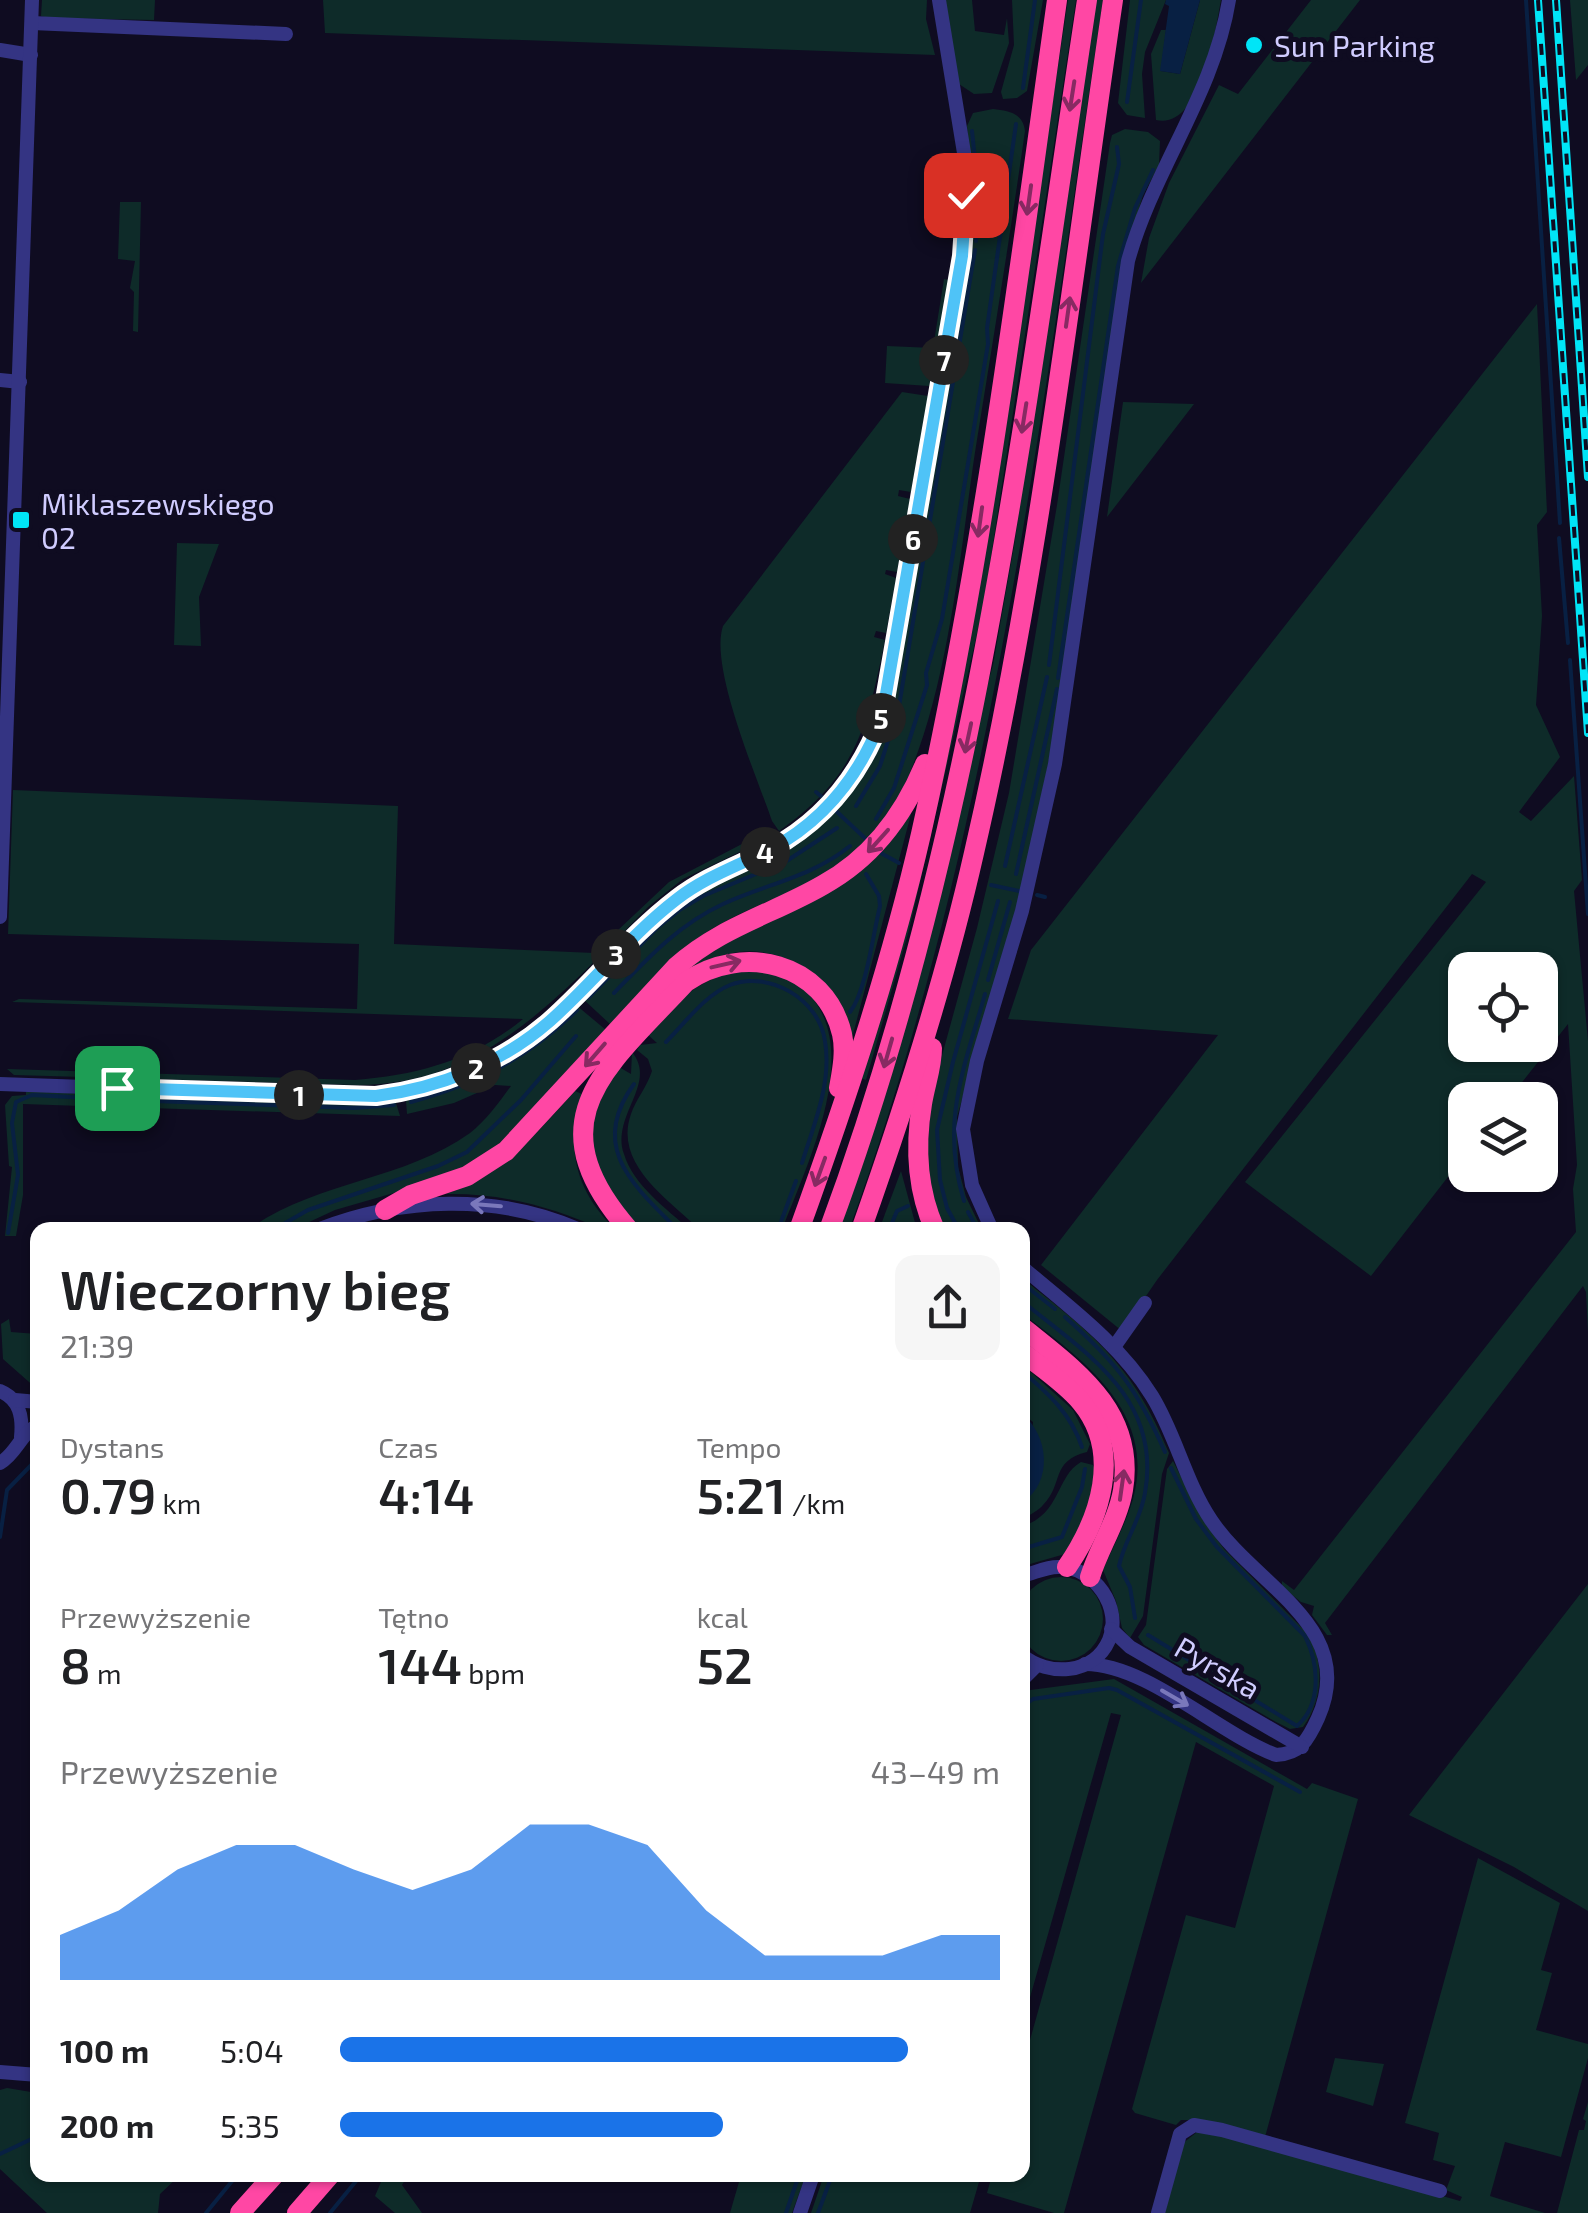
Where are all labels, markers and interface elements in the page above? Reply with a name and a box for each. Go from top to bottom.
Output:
place label: Sun Parking [1274,27,1435,63]
marker: Sun Parking [1243,34,1265,56]
one-way arrow [1063,80,1081,112]
pin [924,153,1009,238]
icon: check [939,168,994,223]
one-way arrow [1019,184,1037,216]
one-way arrow [1060,296,1078,328]
pin: 7 [919,335,969,385]
text: 7 [937,343,951,377]
one-way arrow [1014,401,1032,434]
place label: Miklaszewskiego 02 [41,485,274,555]
one-way arrow [970,505,988,537]
marker: Miklaszewskiego 02 [10,509,32,531]
pin: 6 [888,514,938,564]
text: 6 [905,522,921,556]
pin: 5 [856,693,906,743]
text: 5 [873,701,889,735]
one-way arrow [958,721,977,753]
pin: 4 [740,827,790,877]
one-way arrow [866,828,889,853]
text: 4 [756,835,774,869]
pin: 3 [591,929,641,979]
text: 3 [608,937,624,971]
map controls [1448,952,1558,1192]
button: locate [1448,952,1558,1062]
one-way arrow [709,954,741,973]
one-way arrow [878,1037,896,1068]
one-way arrow [584,1042,607,1067]
pin: 2 [451,1043,501,1093]
pin [75,1046,160,1131]
text: 2 [468,1051,484,1085]
icon: arrive [90,1061,145,1116]
pin: 1 [274,1070,324,1120]
text: 1 [293,1078,305,1112]
button: layers [1448,1082,1558,1192]
one-way arrow [810,1156,828,1187]
one-way arrow [471,1196,503,1215]
text: Wieczorny bieg [60,1255,451,1321]
button: share [895,1255,1000,1360]
text: 21:39 [60,1326,134,1364]
text: Dystans [60,1430,164,1464]
text: Czas [378,1430,438,1464]
text: Tempo [697,1430,782,1464]
text: 0.79 [60,1464,156,1524]
text: 4:14 [378,1464,474,1524]
text: 5:21 [697,1464,786,1524]
one-way arrow [1113,1470,1131,1502]
text: km [156,1486,201,1520]
text: /km [786,1486,845,1520]
text: Przewyższenie [60,1600,251,1634]
text: Tętno [378,1600,449,1634]
text: kcal [697,1600,748,1634]
street label: Pyrska [1169,1628,1267,1706]
text: 8 [60,1634,91,1694]
text: 144 [378,1634,462,1694]
text: 52 [697,1634,753,1694]
text: m [91,1656,122,1690]
text: bpm [462,1656,525,1690]
one-way arrow [1160,1688,1190,1708]
text: Przewyższenie [60,1752,278,1790]
text: 43–49 m [870,1752,1000,1790]
text: 100 m [60,2031,149,2069]
text: 5:04 [220,2031,284,2069]
text: 200 m [60,2106,154,2144]
text: 5:35 [220,2106,280,2144]

